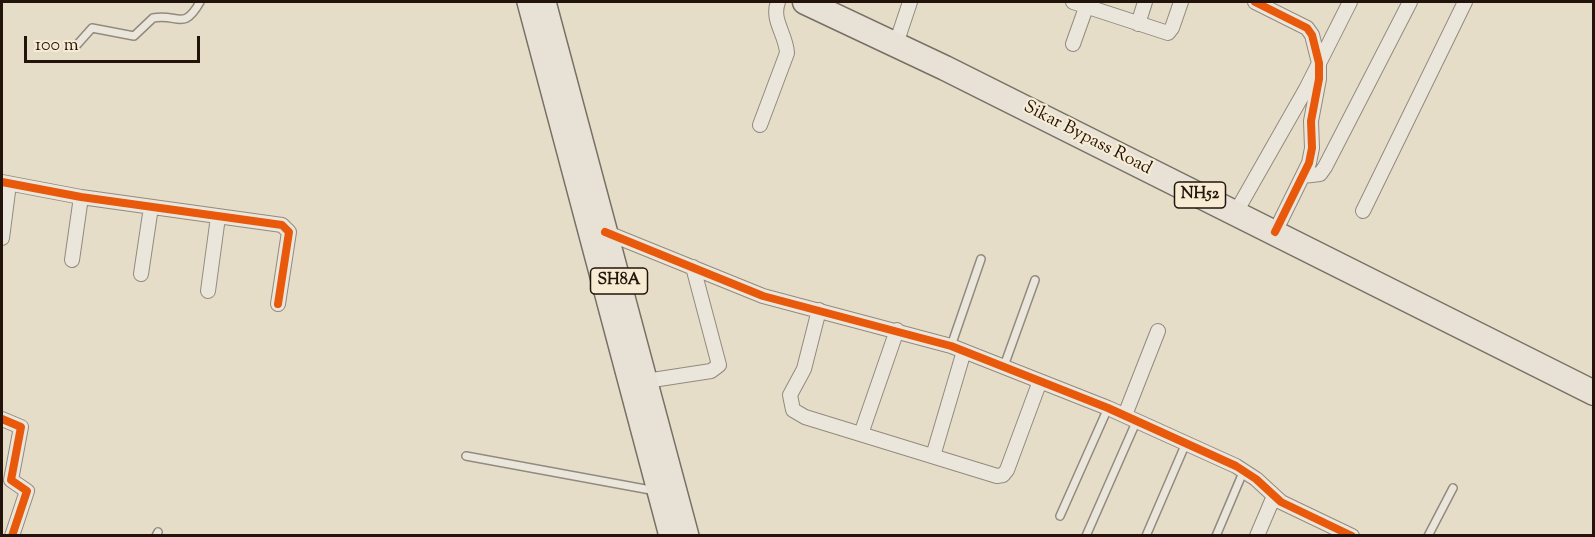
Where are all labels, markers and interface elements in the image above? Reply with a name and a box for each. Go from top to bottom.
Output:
scale bar [27,24,202,62]
text: 100 m [35,33,79,59]
street label: Sikar Bypass Road [1019,97,1155,181]
road number: NH52 [1174,182,1226,208]
road number: SH8A [590,268,648,294]

